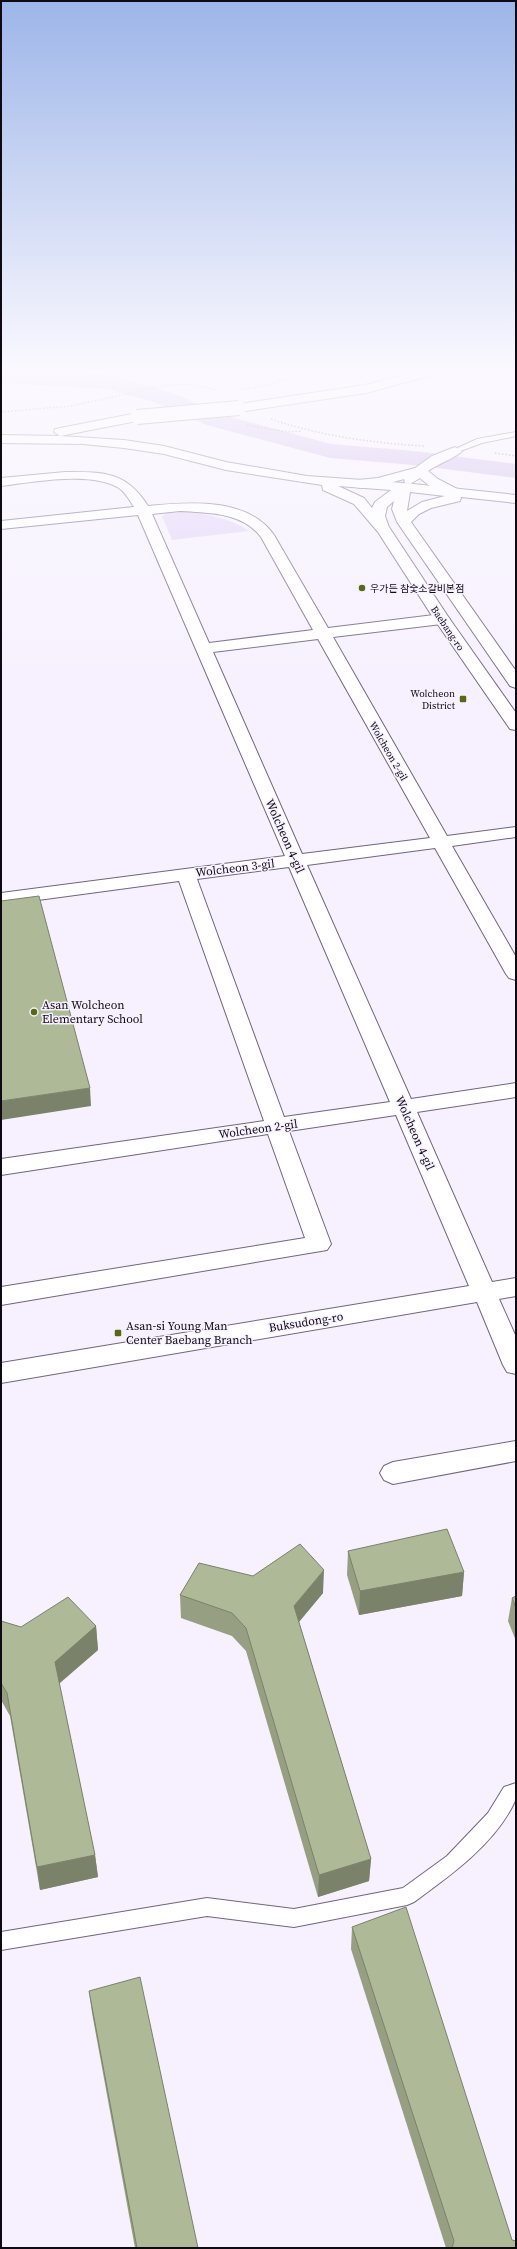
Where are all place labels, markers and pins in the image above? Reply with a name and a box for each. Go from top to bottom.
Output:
place label: 우가든 참숯소갈비본점 [370,582,464,595]
marker: 우가든 참숯소갈비본점 [357,583,367,593]
place label: Wolcheon District [410,687,456,712]
marker: Wolcheon District [458,694,468,704]
place label: Asan Wolcheon Elementary School [42,997,143,1027]
marker: Asan Wolcheon Elementary School [29,1007,39,1017]
place label: Asan-si Young Man Center Baebang Branch [126,1318,252,1348]
marker: Asan-si Young Man Center Baebang Branch [113,1328,123,1338]

